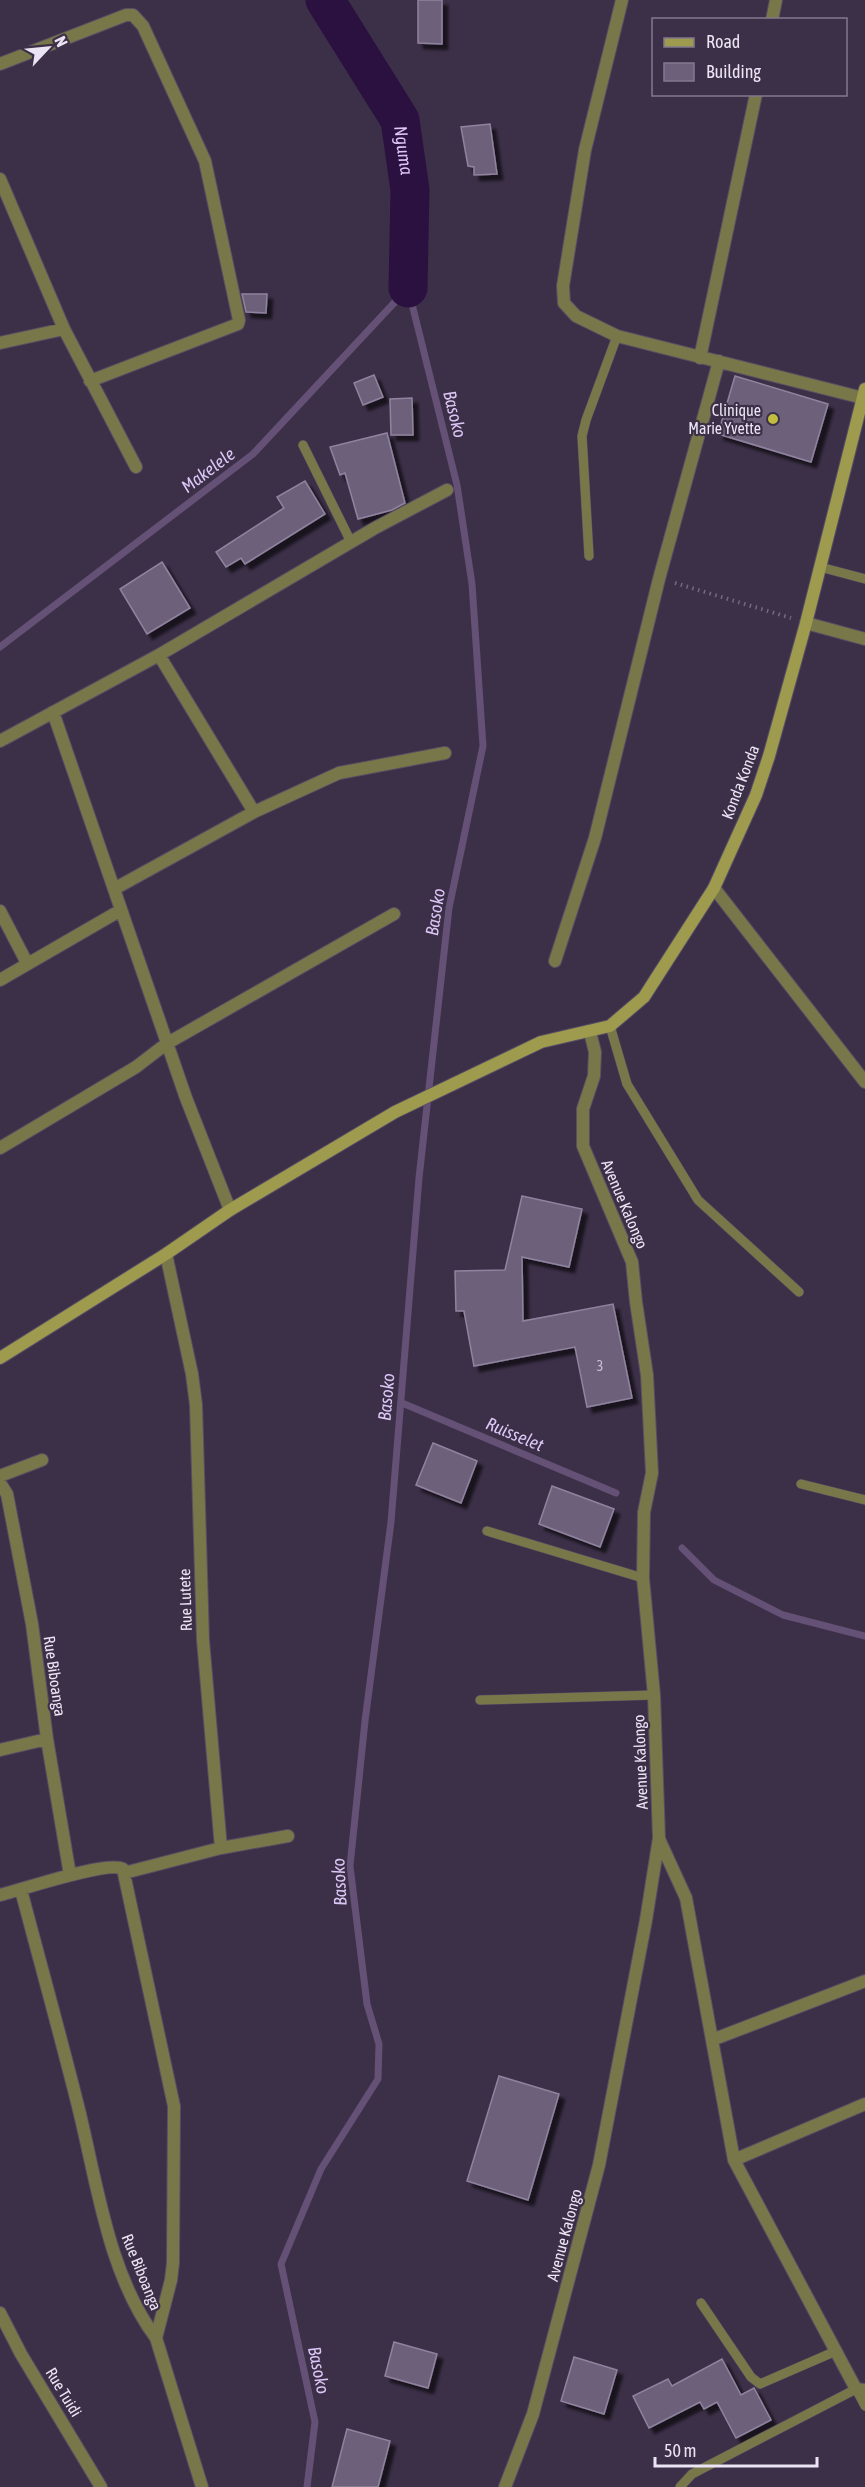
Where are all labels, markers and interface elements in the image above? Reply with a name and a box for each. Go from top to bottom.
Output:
north arrow [18,18,78,78]
legend [652,18,847,96]
text: Road [706,31,740,52]
text: N [51,33,72,50]
text: Building [706,61,761,82]
water label: Nguma [390,124,418,177]
water label: Basoko [439,388,471,440]
place label: Clinique Marie Yvette [688,401,761,437]
marker: Clinique Marie Yvette [766,412,780,426]
water label: Makelele [177,443,239,497]
street label: Konda Konda [718,742,762,822]
water label: Basoko [421,887,449,937]
street label: Avenue Kalongo [597,1157,652,1252]
house number: 3 [597,1358,603,1374]
water label: Basoko [373,1372,399,1422]
water label: Ruisselet [483,1412,548,1456]
street label: Rue Lutete [175,1568,195,1632]
street label: Rue Biboanga [39,1635,70,1717]
street label: Avenue Kalongo [629,1714,652,1810]
water label: Basoko [327,1858,351,1906]
street label: Avenue Kalongo [543,2187,586,2283]
street label: Rue Biboanga [118,2231,165,2313]
water label: Basoko [304,2344,334,2396]
street label: Rue Tuidi [42,2364,86,2420]
scale bar [655,2430,817,2468]
text: 50 m [664,2440,696,2461]

